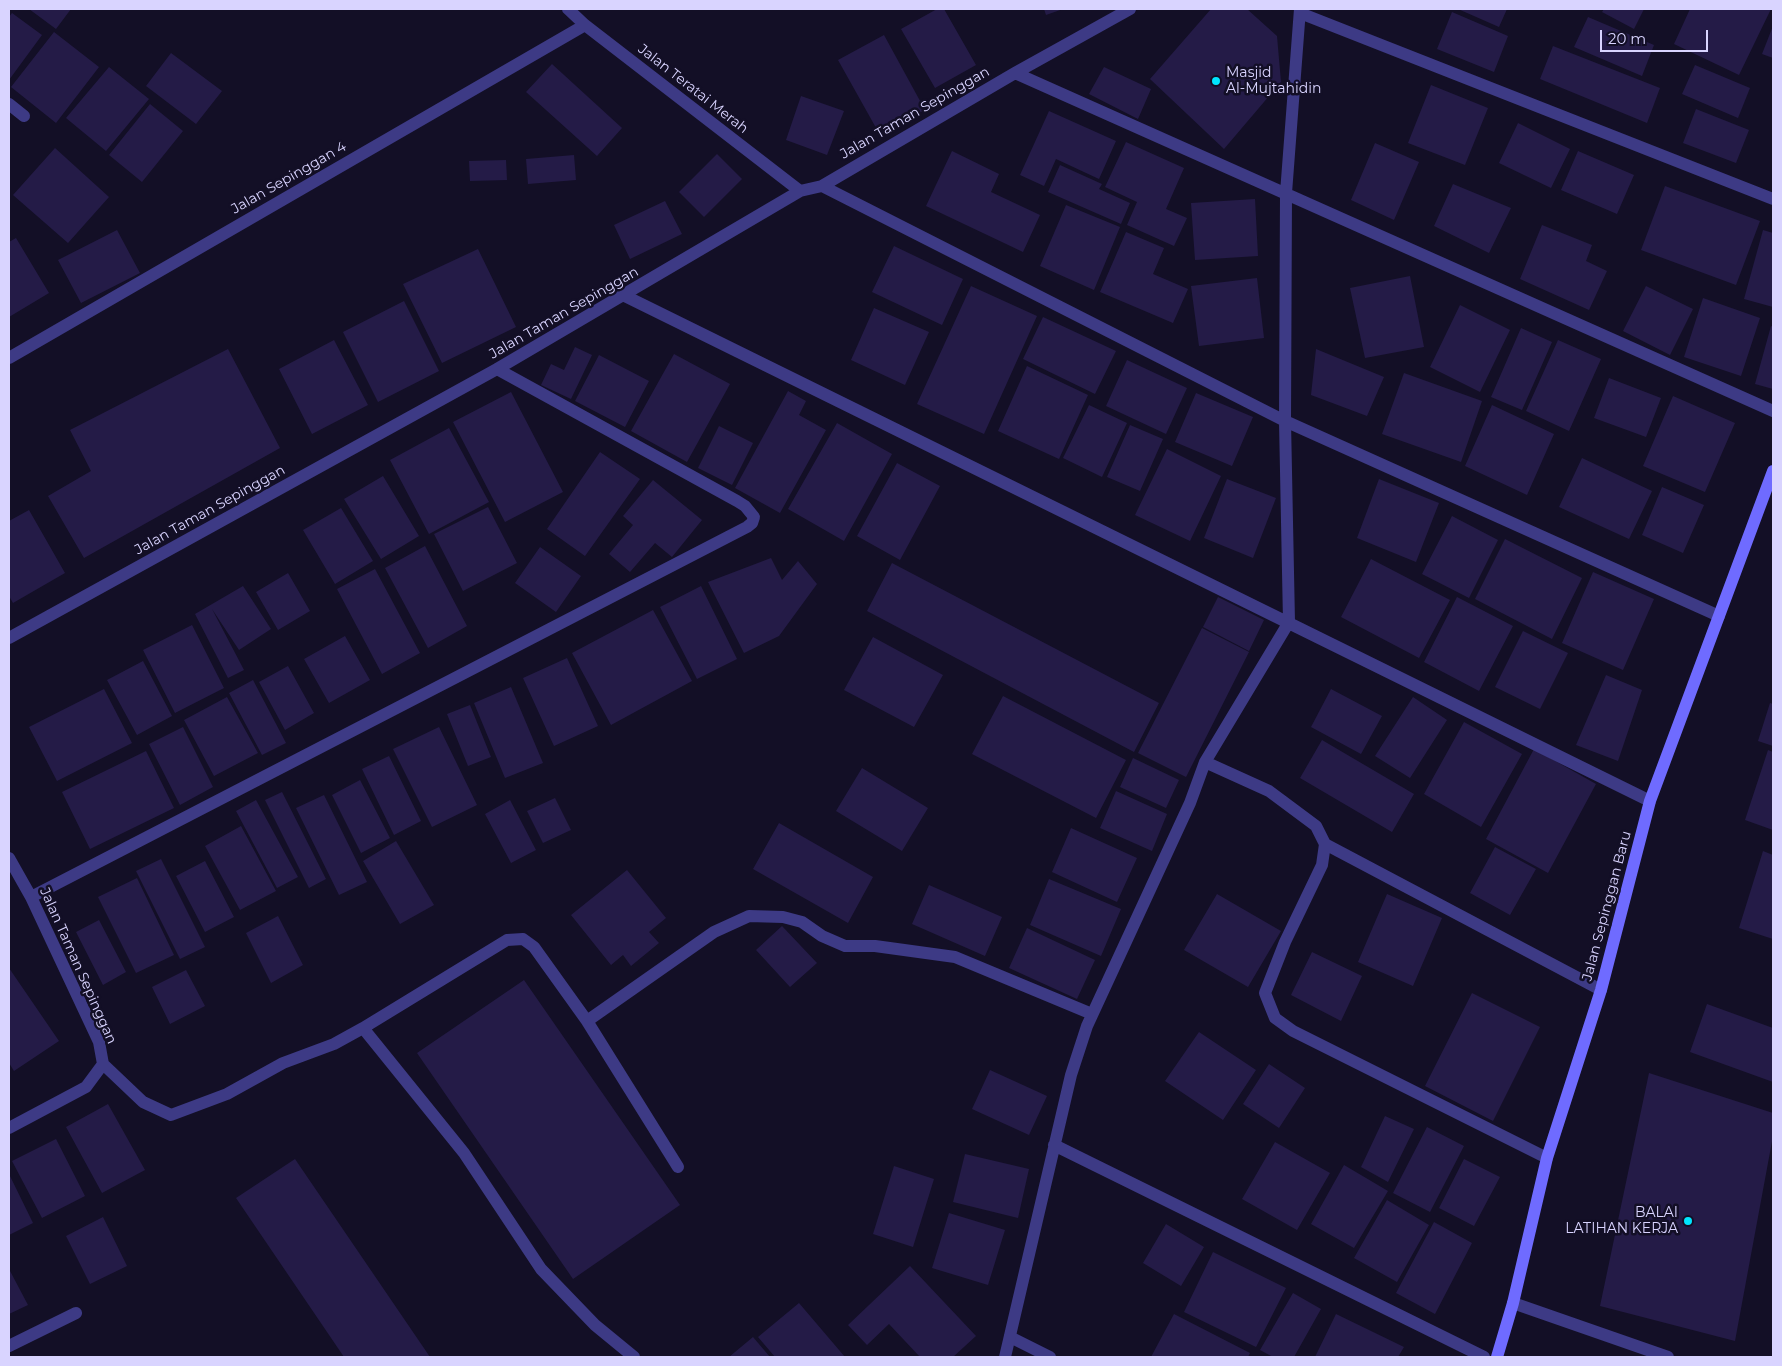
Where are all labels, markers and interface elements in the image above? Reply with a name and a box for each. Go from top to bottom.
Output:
scale bar [1602,20,1710,52]
text: 20 m [1608,29,1646,48]
street label: Jalan Teratai Merah [635,41,751,137]
street label: Jalan Taman Sepinggan [838,63,992,163]
place label: Masjid Al-Mujtahidin [1226,65,1321,98]
marker: Masjid Al-Mujtahidin [1210,75,1222,87]
street label: Jalan Sepinggan 4 [228,138,350,218]
street label: Jalan Taman Sepinggan [487,263,641,363]
street label: Jalan Taman Sepinggan [132,462,288,558]
street label: Jalan Sepinggan Baru [1579,829,1635,983]
street label: Jalan Taman Sepinggan [36,885,120,1047]
place label: BALAI LATIHAN KERJA [1565,1205,1678,1238]
marker: BALAI LATIHAN KERJA [1682,1215,1694,1227]

